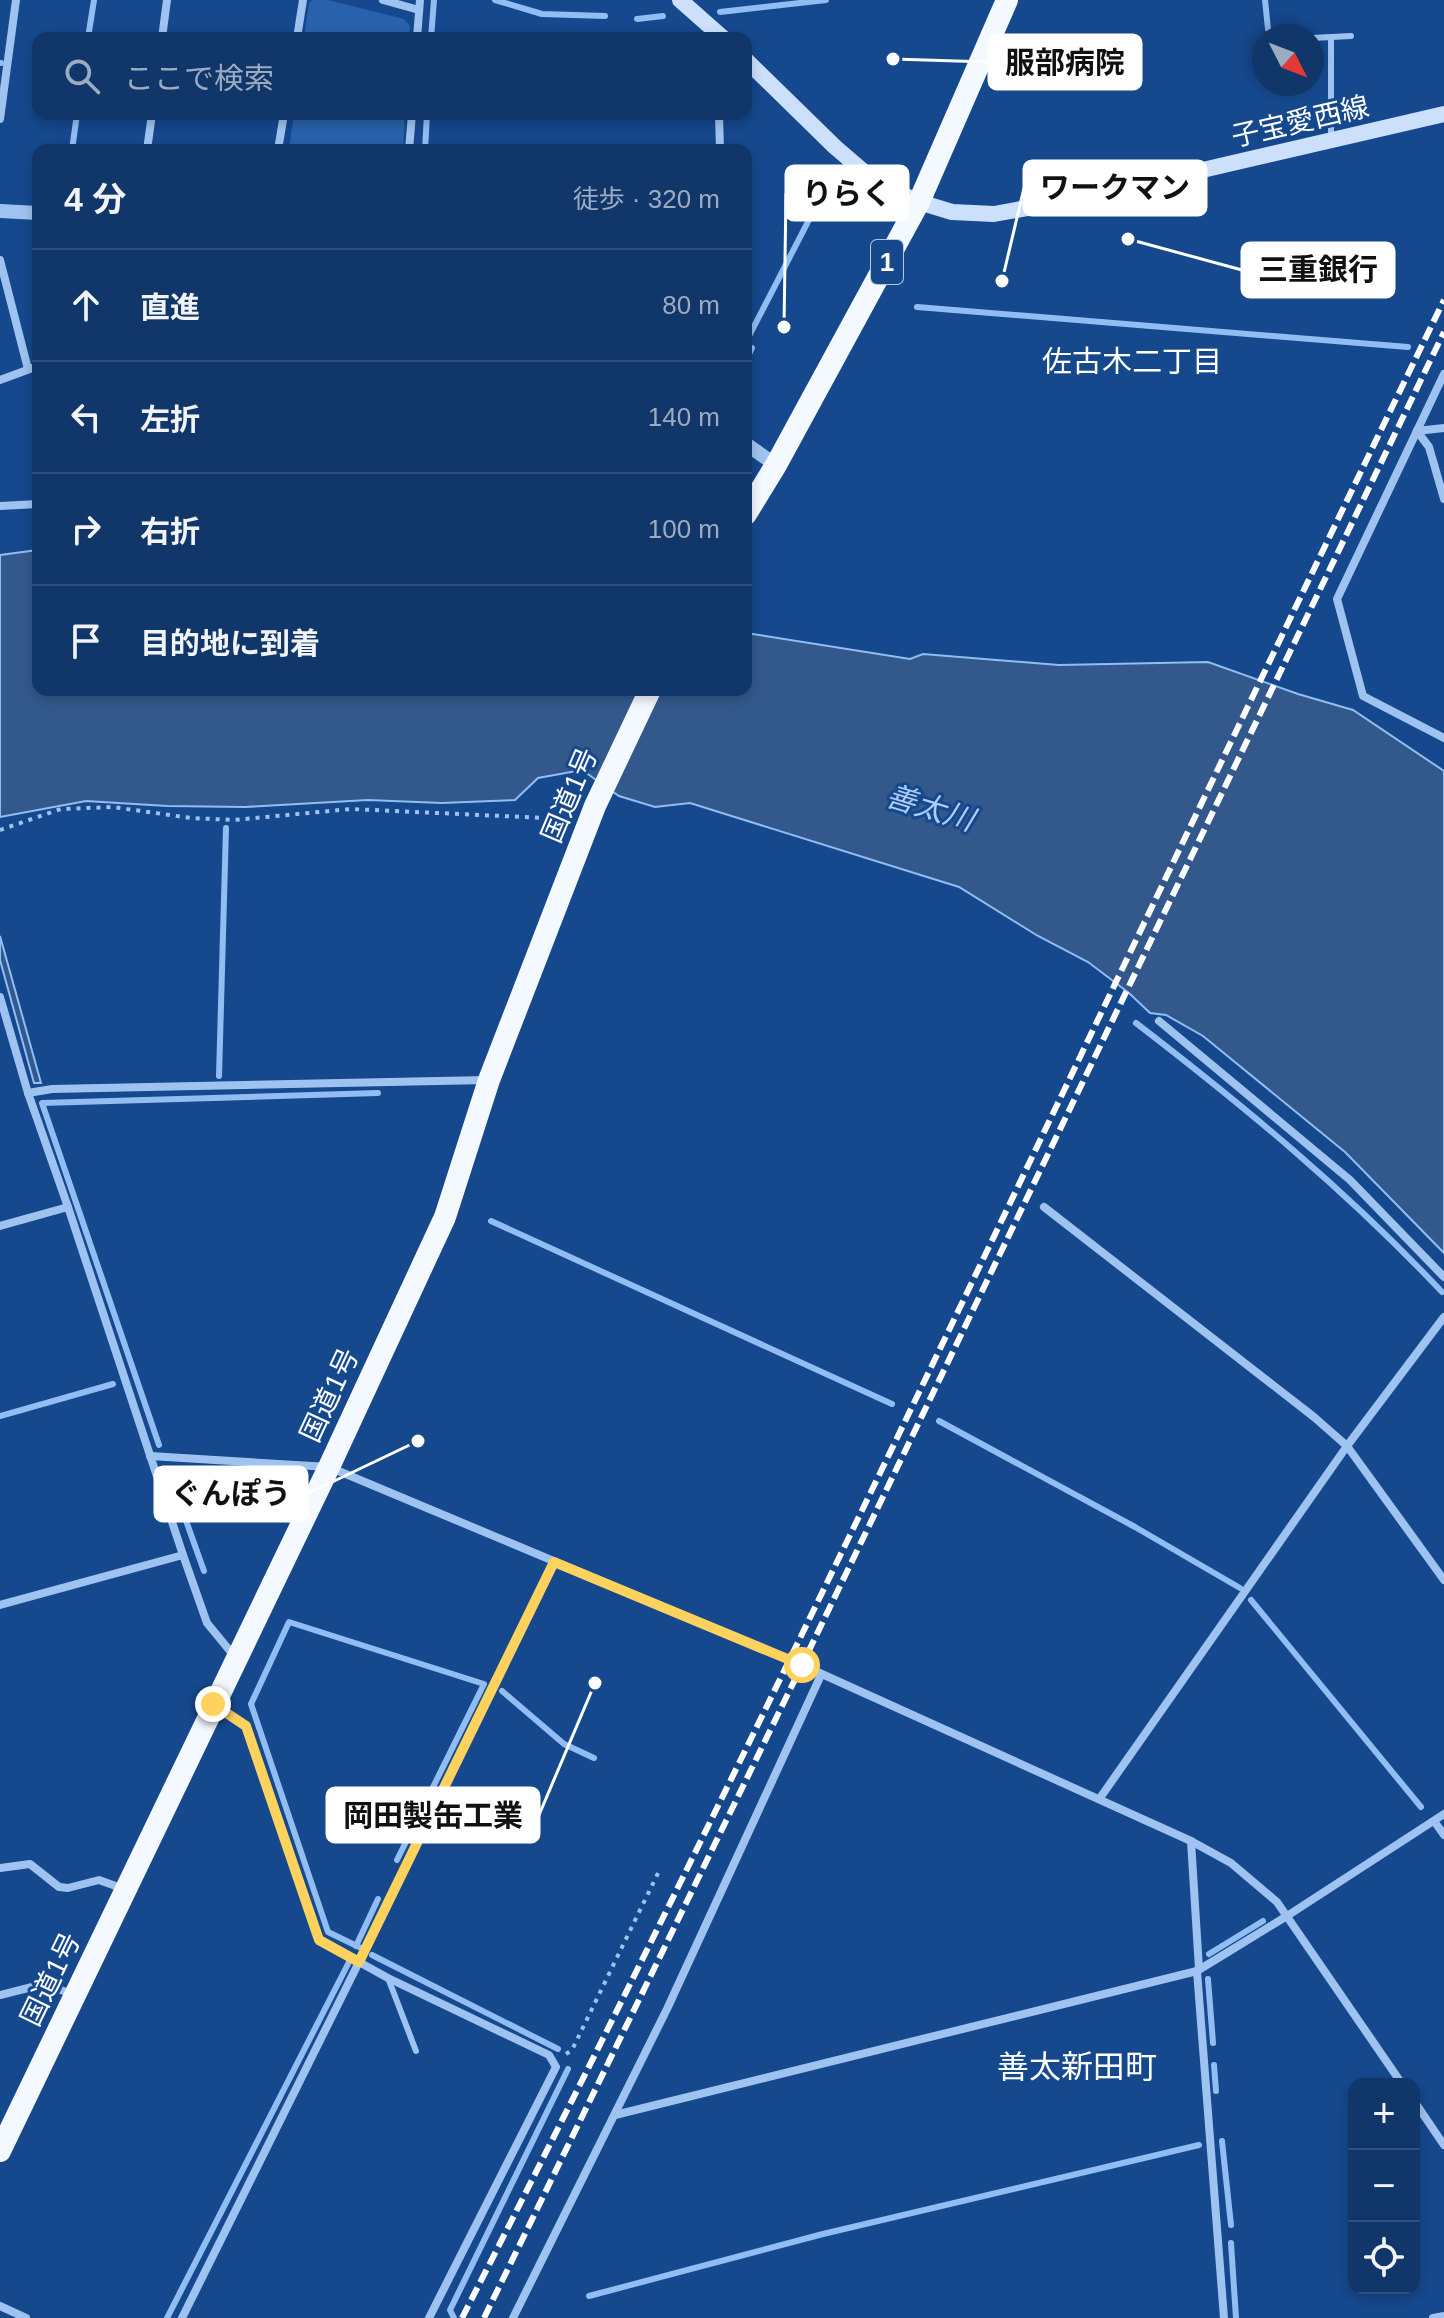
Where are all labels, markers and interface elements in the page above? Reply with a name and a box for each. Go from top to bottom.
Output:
north arrow [1252,24,1324,96]
search box [32,32,752,120]
callout: 服部病院 [989,35,1141,89]
text: 服部病院 [1005,46,1125,79]
icon: search [60,54,104,98]
text: ここで検索 [124,62,274,95]
street label: 子宝愛西線 [1228,91,1372,152]
callout: ワークマン [1024,161,1206,215]
callout: りらく [786,166,908,220]
text: ワークマン [1040,171,1190,204]
text: りらく [802,177,892,210]
text: 4 分 [64,180,126,218]
text: 徒歩 · 320 m [573,184,720,214]
road number: 1 [871,240,903,284]
callout: 三重銀行 [1242,243,1394,297]
text: 三重銀行 [1258,253,1378,286]
icon: ahead [64,283,108,327]
text: 80 m [662,290,720,320]
text: 直進 [140,291,200,324]
district label: 佐古木二丁目 [1042,345,1222,378]
icon: left [64,395,108,439]
text: 140 m [648,402,720,432]
text: 左折 [140,403,200,436]
icon: right [64,507,108,551]
text: 100 m [648,514,720,544]
text: 右折 [140,515,200,548]
icon: arrive [64,619,108,663]
text: 目的地に到着 [140,627,320,660]
street label: 国道1号 [536,743,603,847]
water label: 善太川 [882,779,981,837]
street label: 国道1号 [294,1344,365,1447]
callout: ぐんぽう [155,1467,307,1521]
text: ぐんぽう [171,1477,291,1510]
route start [784,1647,820,1683]
route end [195,1686,231,1722]
callout: 岡田製缶工業 [327,1788,539,1842]
text: 岡田製缶工業 [343,1799,523,1832]
street label: 国道1号 [15,1928,86,2031]
district label: 善太新田町 [997,2049,1157,2085]
map controls [1348,2078,1420,2294]
button: + [1348,2078,1420,2150]
button: − [1348,2150,1420,2222]
button: locate [1348,2222,1420,2294]

